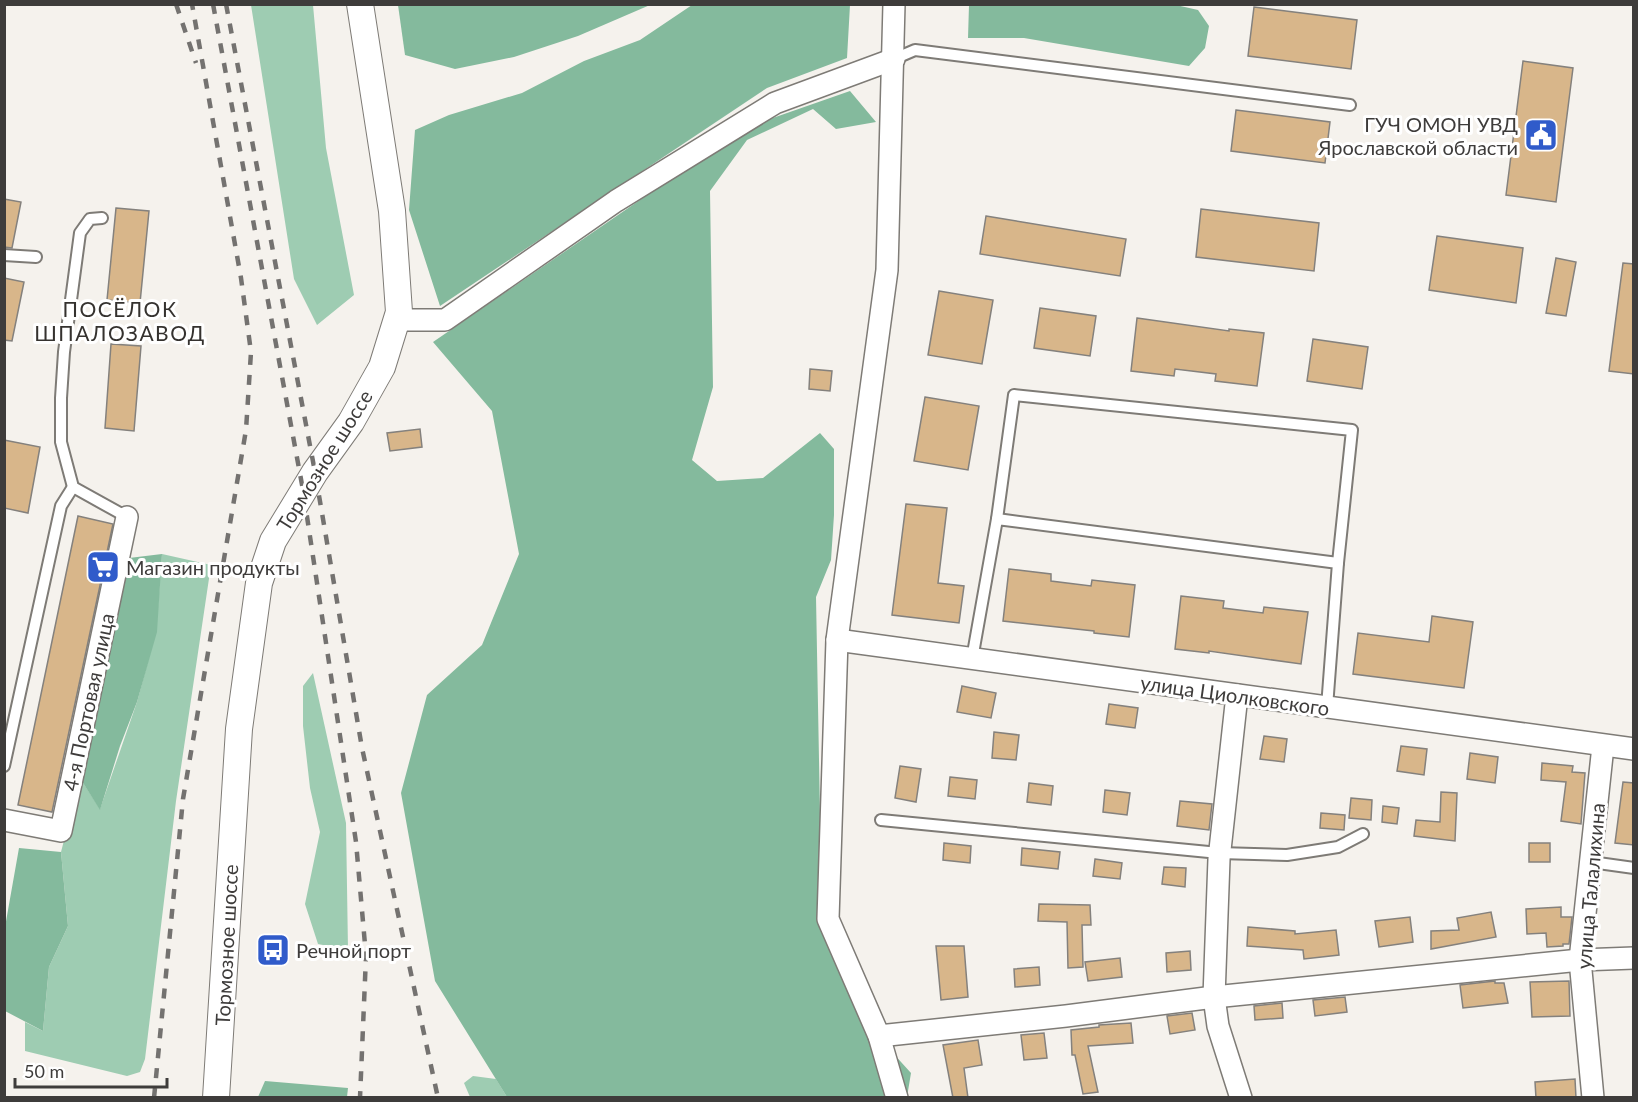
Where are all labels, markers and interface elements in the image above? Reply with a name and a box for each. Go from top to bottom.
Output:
place label: ГУЧ ОМОН УВД Ярославской области [1317,112,1518,159]
public building icon: ГУЧ ОМОН УВД Ярославской области [1523,117,1559,153]
district label: ПОСЁЛОК ШПАЛОЗАВОД [34,296,206,345]
street label: Тормозное шоссе [271,385,377,535]
supermarket icon: Магазин продукты [85,549,121,585]
place label: Магазин продукты [126,555,300,579]
street label: 4-я Портовая улица [57,611,119,793]
street label: улица Циолковского [1139,670,1331,720]
street label: улица Талалихина [1571,802,1609,970]
street label: Тормозное шоссе [210,864,242,1026]
bus stop icon: Речной порт [255,932,291,968]
place label: Речной порт [296,938,411,962]
scale bar [15,1051,166,1089]
text: 50 m [24,1060,64,1082]

